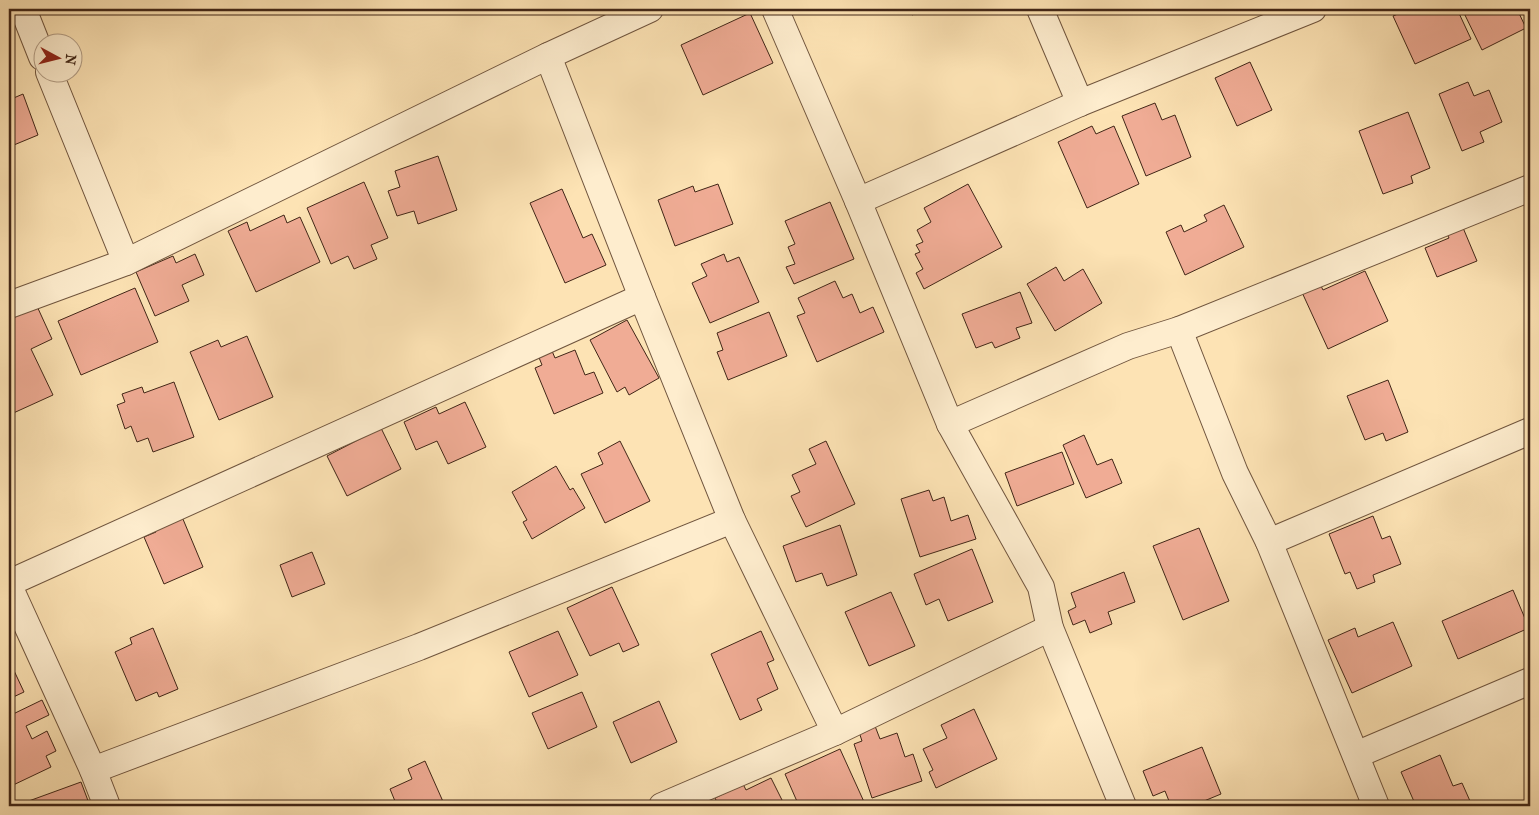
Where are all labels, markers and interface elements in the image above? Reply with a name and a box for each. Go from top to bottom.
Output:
north arrow [32,32,82,82]
text: N [61,53,79,66]

